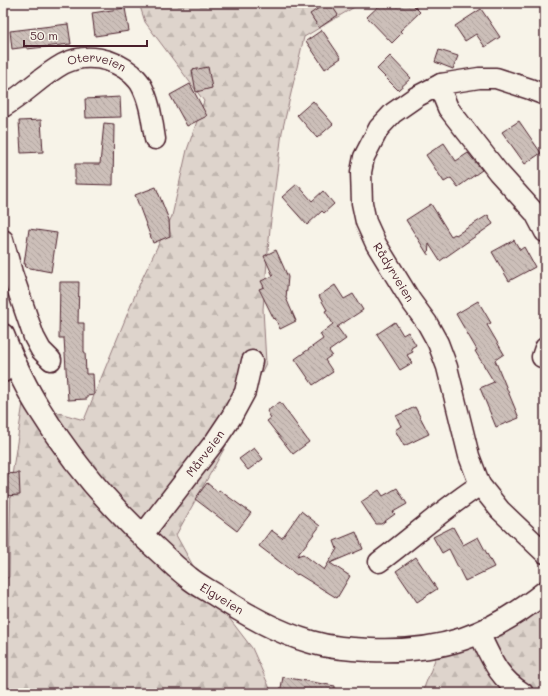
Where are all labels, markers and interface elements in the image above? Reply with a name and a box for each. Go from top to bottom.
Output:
scale bar [24,22,147,48]
text: 50 m [30,27,58,43]
street label: Oterveien [65,49,129,75]
street label: Rådyrveien [370,239,419,305]
street label: Mårveien [182,427,227,480]
street label: Elgveien [197,579,247,618]

